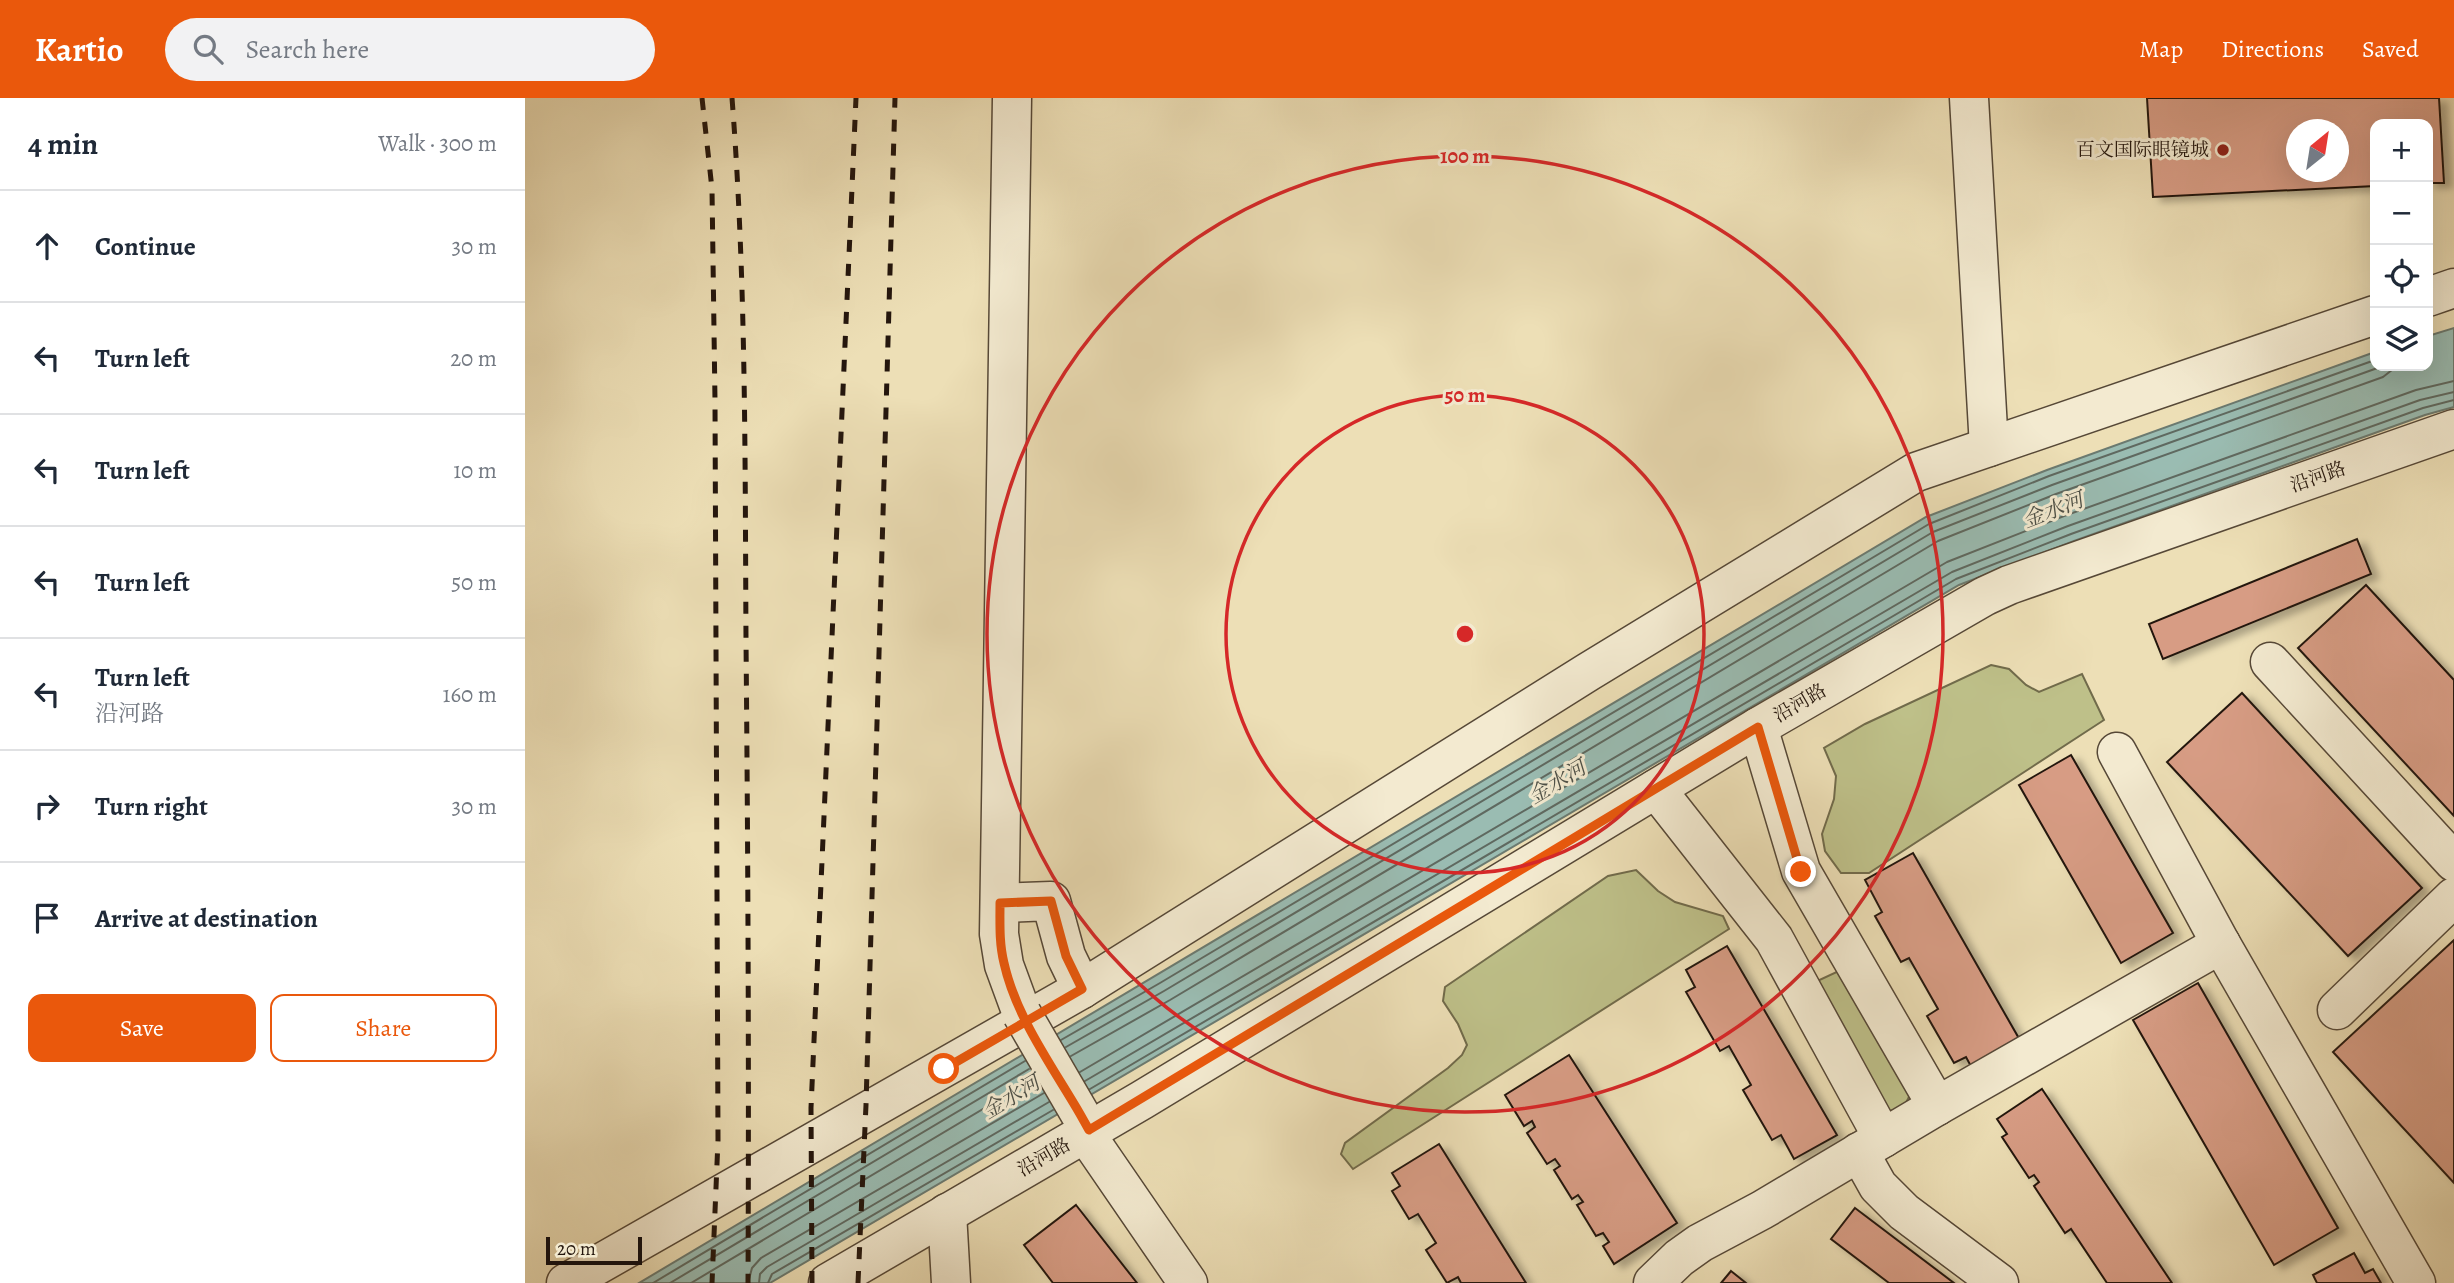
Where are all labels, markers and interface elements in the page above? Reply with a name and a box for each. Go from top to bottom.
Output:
search box [165,18,655,81]
text: Kartio [35,27,123,72]
icon: search [189,30,227,68]
text: Search here [245,32,369,67]
text: Map [2139,33,2183,65]
text: Directions [2221,33,2324,65]
text: Saved [2362,33,2419,65]
north arrow [2286,119,2349,182]
map controls [2370,119,2433,371]
button: + [2370,119,2433,182]
text: 4 min [28,124,98,164]
text: Walk · 300 m [378,128,497,159]
place label: 百文国际眼镜城 [2076,137,2209,163]
text: 100 m [1440,142,1490,170]
marker: 百文国际眼镜城 [2215,142,2231,158]
button: − [2370,182,2433,245]
icon: ahead [28,227,66,265]
text: Continue [95,229,196,264]
text: 30 m [451,231,497,262]
button: locate [2370,245,2433,308]
button: layers [2370,308,2433,371]
icon: left [28,339,66,377]
text: Turn left [95,341,190,376]
text: 20 m [450,343,497,374]
text: 50 m [1445,381,1486,409]
icon: left [28,451,66,489]
text: Turn left [95,453,190,488]
text: 10 m [453,455,497,486]
street label: 沿河路 [2287,455,2349,499]
water label: 金水河 [2019,484,2091,534]
icon: left [28,563,66,601]
text: Turn left [95,565,190,600]
text: 50 m [451,567,497,598]
centre of rings [1453,622,1477,646]
text: Turn left [95,660,190,695]
icon: left [28,675,66,713]
street label: 沿河路 [1769,677,1831,729]
text: 160 m [443,679,497,710]
text: 沿河路 [95,698,164,729]
water label: 金水河 [1523,752,1595,810]
icon: right [28,787,66,825]
text: Turn right [95,789,208,824]
text: 30 m [451,791,497,822]
route end [1785,856,1816,887]
icon: arrive [28,899,66,937]
text: Arrive at destination [95,901,318,936]
button: Save [28,994,256,1062]
button: Share [270,994,497,1062]
route start [928,1053,959,1084]
water label: 金水河 [977,1067,1049,1125]
street label: 沿河路 [1013,1131,1075,1183]
scale bar [546,1234,642,1266]
text: 20 m [557,1236,596,1262]

